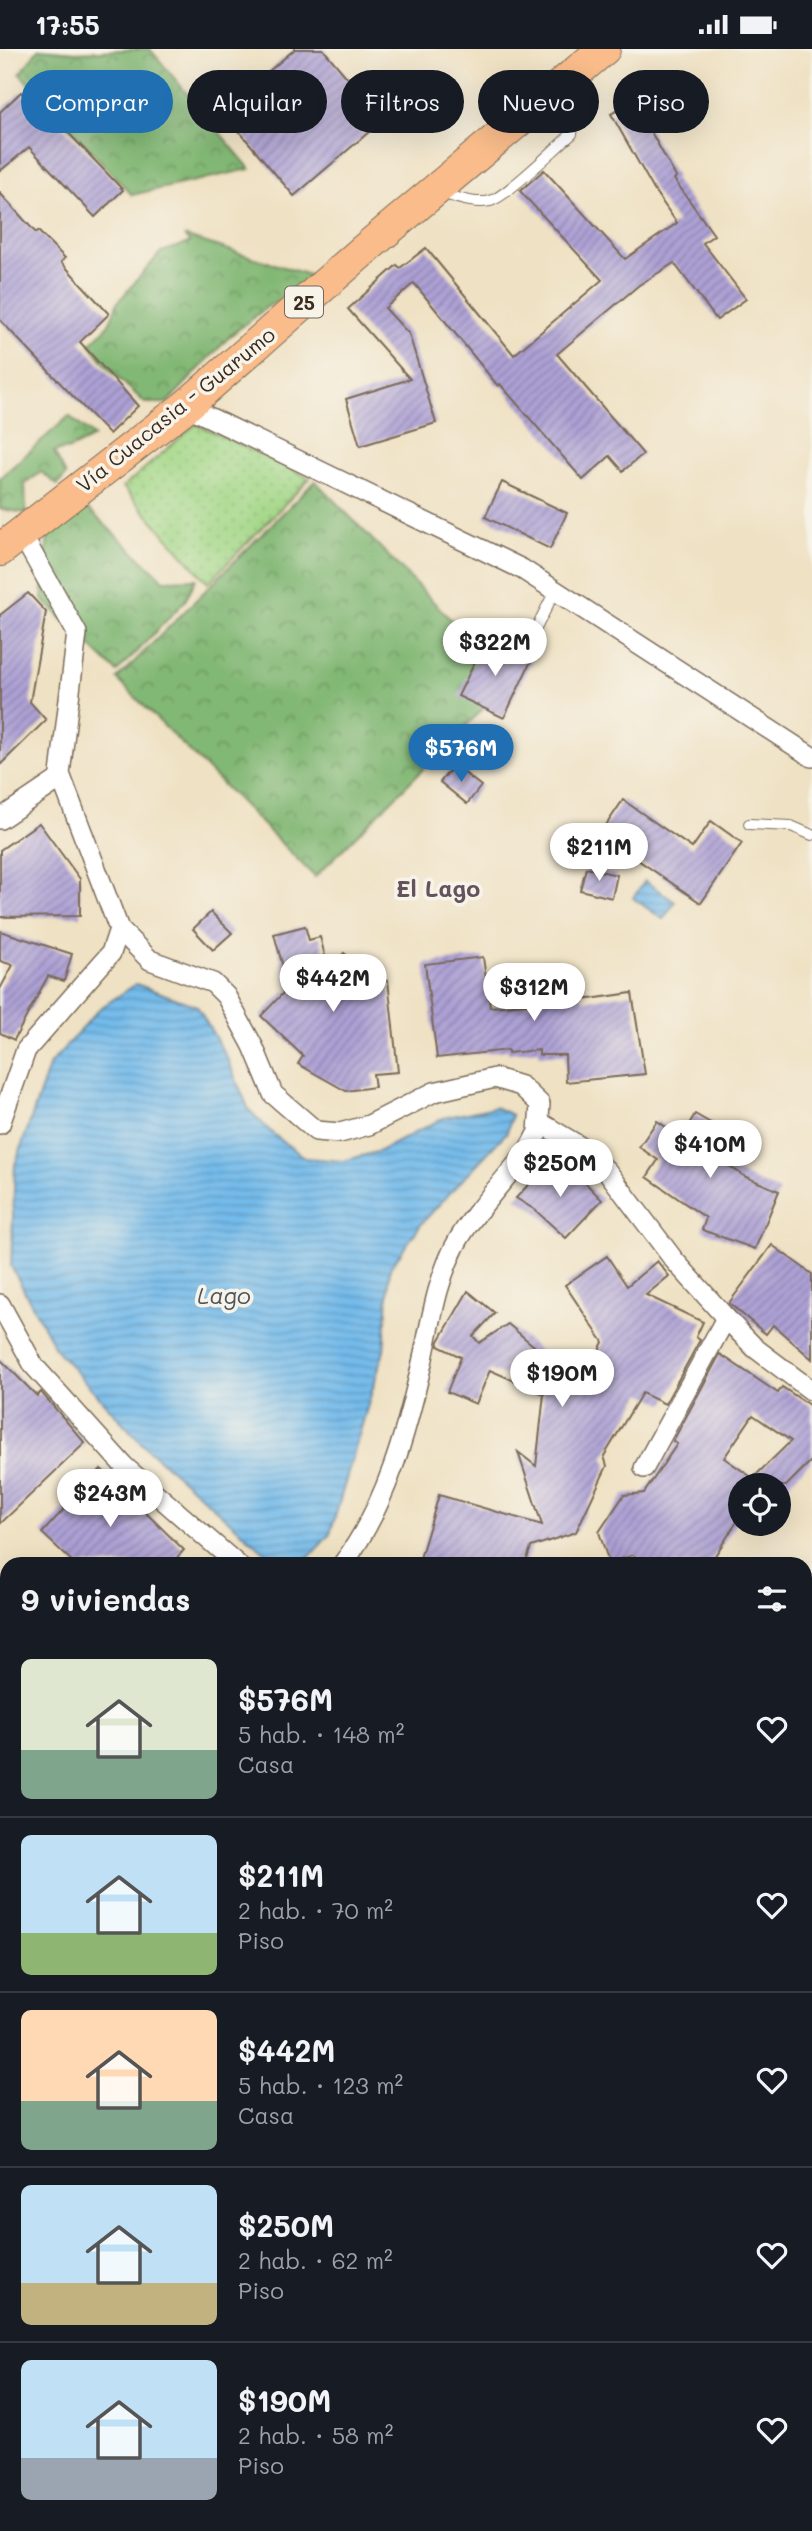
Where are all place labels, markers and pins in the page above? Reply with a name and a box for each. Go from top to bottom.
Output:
pin: $322M [446,619,544,678]
pin: $576M [412,725,510,784]
pin: $211M [550,823,648,883]
pin: $442M [284,955,382,1014]
pin: $312M [485,963,583,1023]
pin: $410M [661,1121,759,1180]
pin: $250M [511,1139,609,1199]
pin: $190M [513,1349,611,1409]
pin: $243M [61,1469,159,1529]

